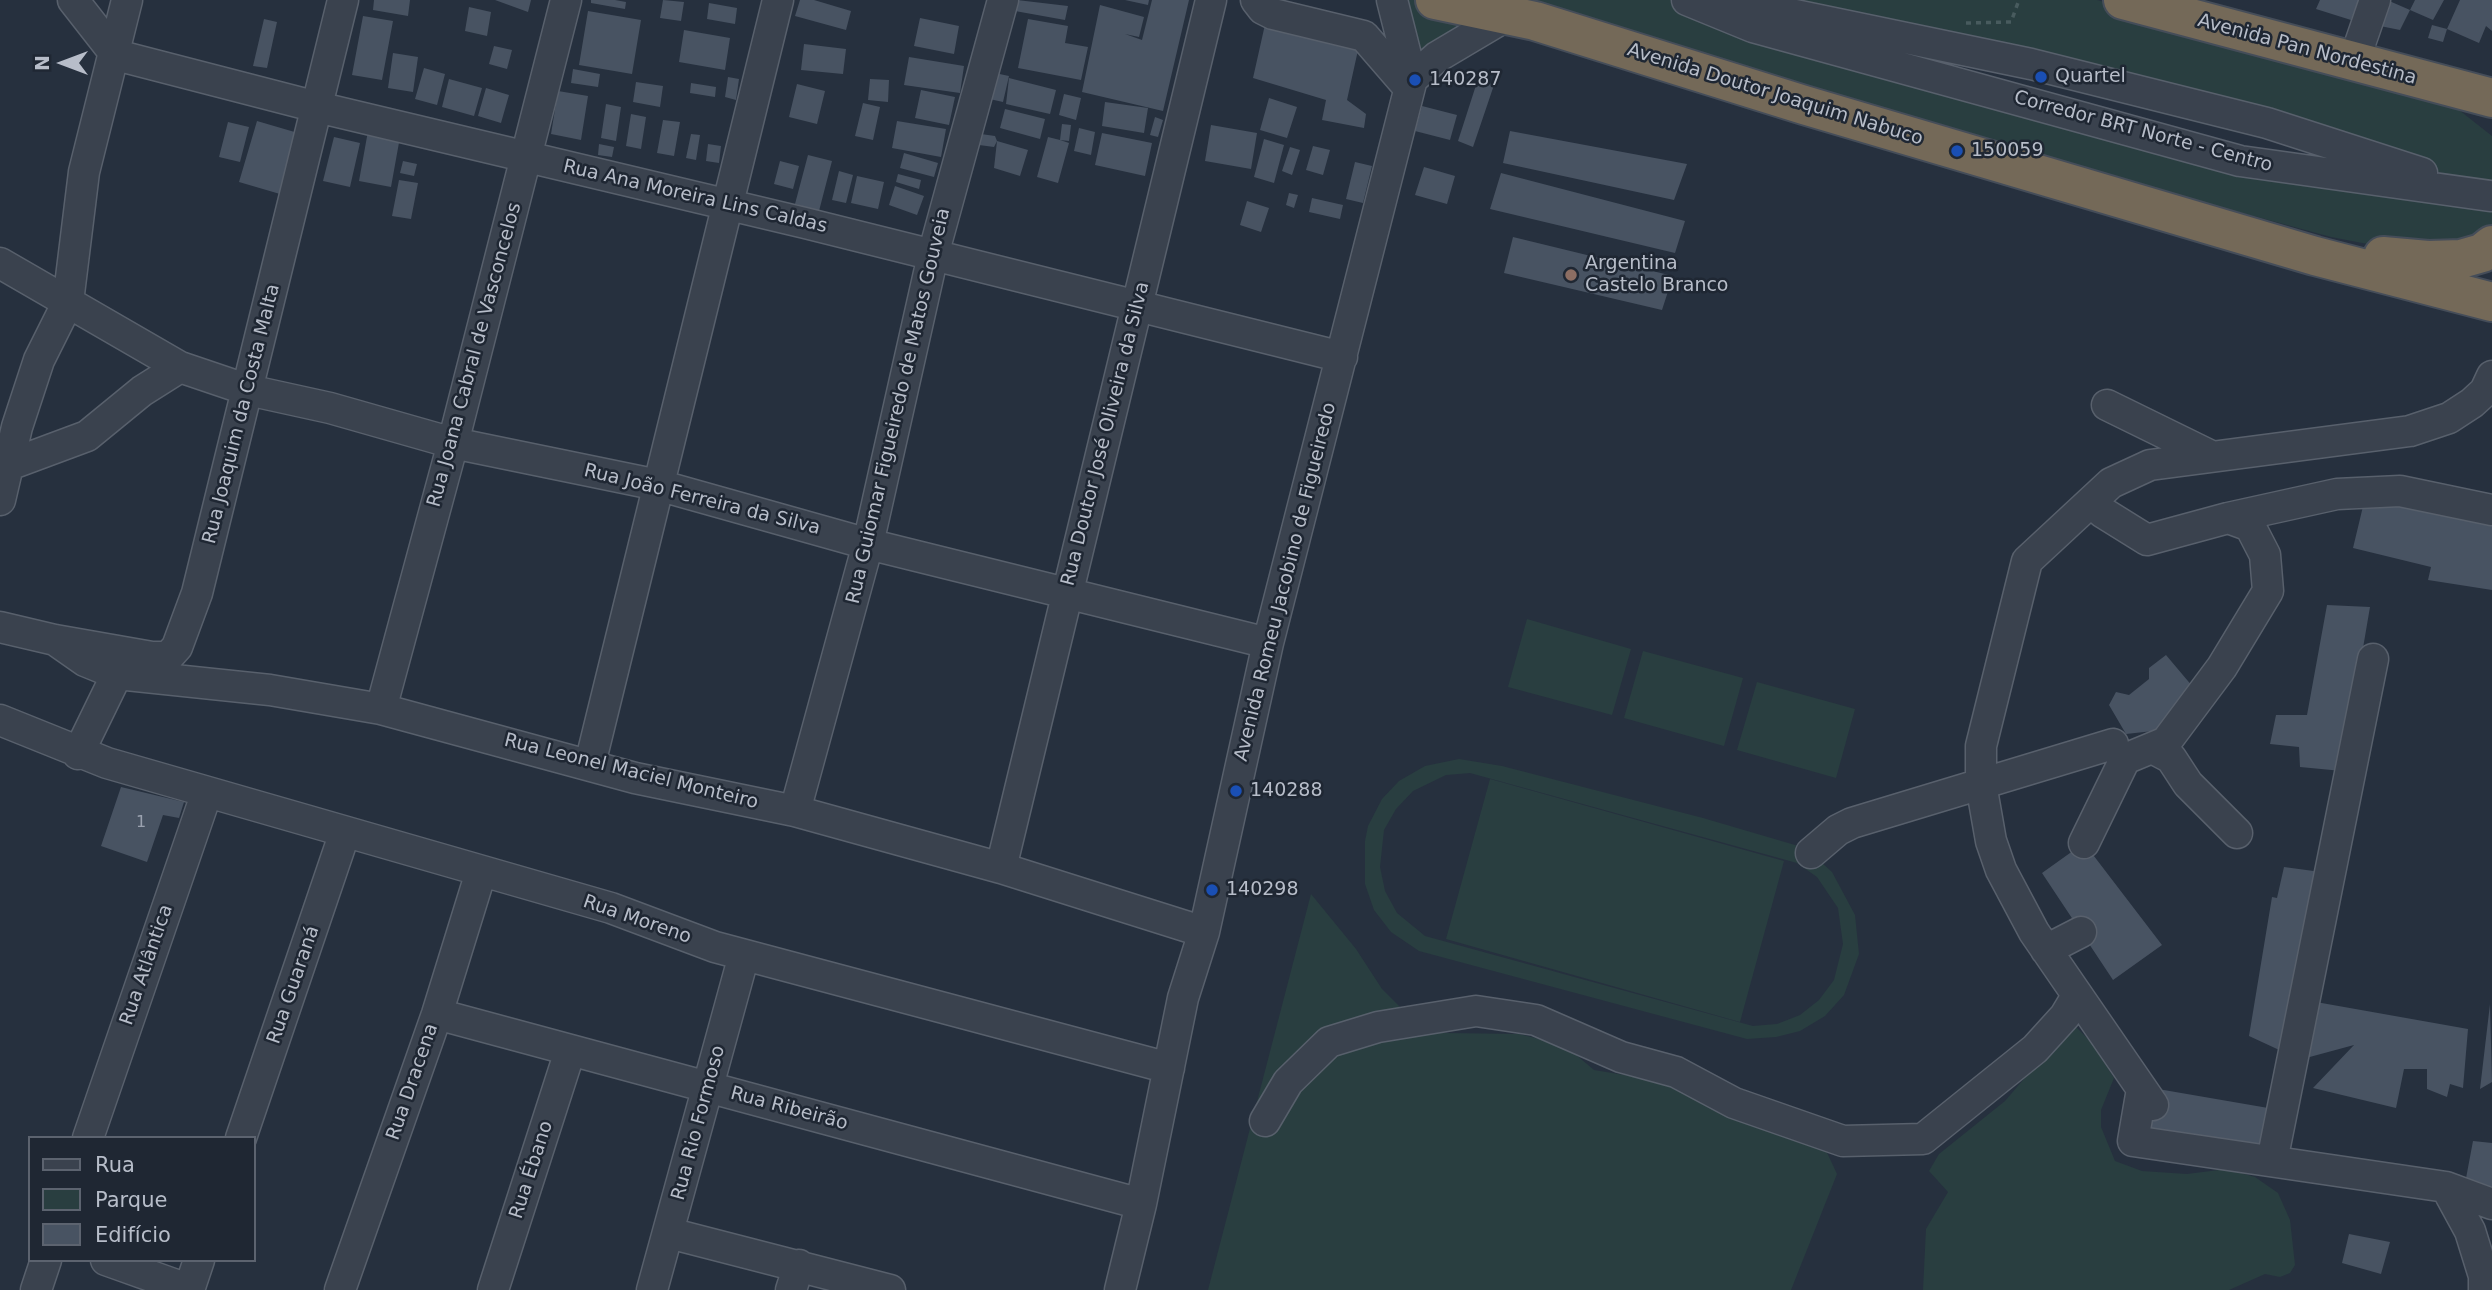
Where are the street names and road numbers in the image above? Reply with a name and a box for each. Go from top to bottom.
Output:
street label: Avenida Pan Nordestina [2195,10,2419,90]
street label: Avenida Doutor Joaquim Nabuco [1624,39,1926,151]
street label: Corredor BRT Norte - Centro [2011,86,2275,178]
street label: Rua Ana Moreira Lins Caldas [561,155,829,239]
street label: Rua Joana Cabral de Vasconcelos [423,200,527,510]
street label: Rua Guiomar Figueiredo de Matos Gouveia [842,206,956,606]
street label: Rua Doutor José Oliveira da Silva [1057,280,1155,588]
street label: Rua Joaquim da Costa Malta [199,282,285,546]
street label: Avenida Romeu Jacobino de Figueiredo [1230,400,1342,764]
street label: Rua João Ferreira da Silva [581,460,823,540]
street label: Rua Leonel Maciel Monteiro [502,729,760,815]
street label: Rua Moreno [580,891,694,949]
street label: Rua Atlântica [116,902,178,1028]
street label: Rua Guaraná [263,923,325,1047]
street label: Rua Dracena [382,1021,444,1143]
street label: Rua Rio Formoso [667,1043,731,1203]
street label: Rua Ribeirão [728,1082,850,1136]
street label: Rua Ébano [505,1118,559,1222]

